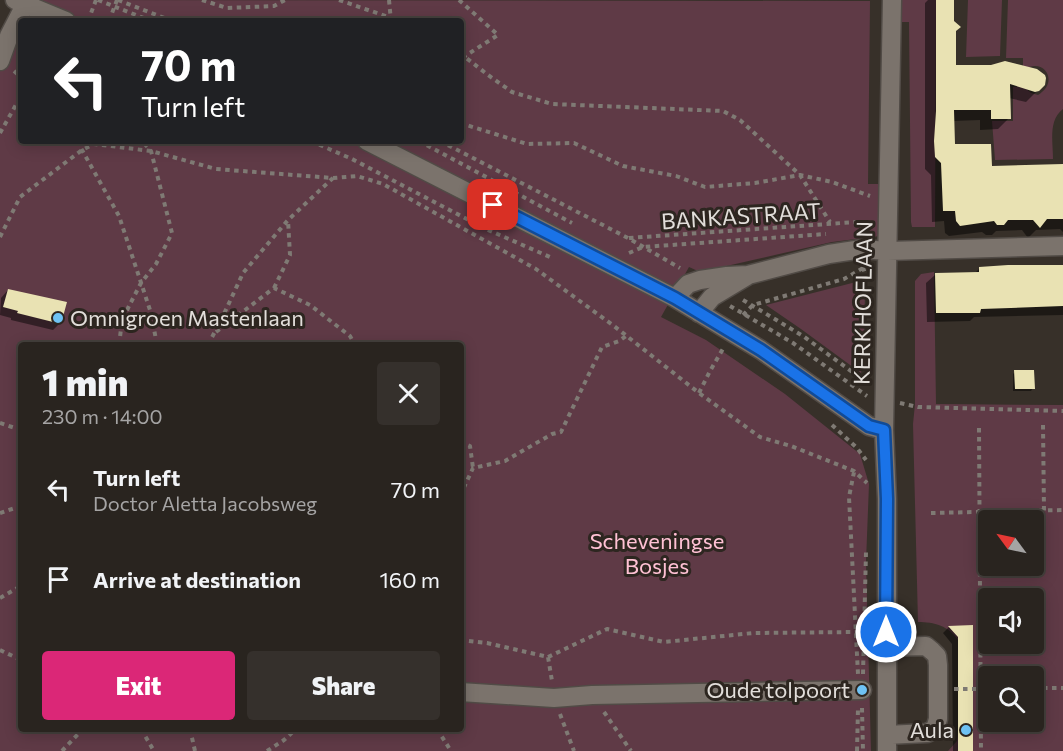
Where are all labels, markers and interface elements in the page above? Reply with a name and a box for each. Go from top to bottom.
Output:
text: 70 m [141,38,236,90]
icon: left [42,42,120,120]
text: Turn left [141,90,245,123]
pin [467,179,518,230]
icon: arrive [476,188,509,221]
street label: BANKASTRAAT [660,196,822,235]
street label: KERKHOFLAAN [848,221,877,385]
place label: Omnigroen Mastenlaan [70,304,304,331]
marker: Omnigroen Mastenlaan [51,311,65,325]
text: 1 min [42,359,128,403]
button: close [377,362,440,425]
text: 230 m · 14:00 [42,404,163,428]
text: Turn left [93,464,180,491]
icon: left [42,473,75,506]
text: 70 m [391,476,440,503]
text: Doctor Aletta Jacobsweg [93,491,317,515]
north arrow [978,510,1044,576]
map controls [978,510,1044,732]
park label: Scheveningse Bosjes [590,527,724,579]
icon: arrive [42,563,75,596]
text: Arrive at destination [93,566,301,593]
text: 160 m [379,566,440,593]
button: sound [978,588,1044,654]
position arrow [854,600,918,664]
button: Exit [42,651,235,720]
button: Share [247,651,440,720]
button: search [978,666,1044,732]
place label: Oude tolpoort [707,676,850,703]
marker: Oude tolpoort [855,683,869,697]
place label: Aula [910,716,954,743]
marker: Aula [959,723,973,737]

